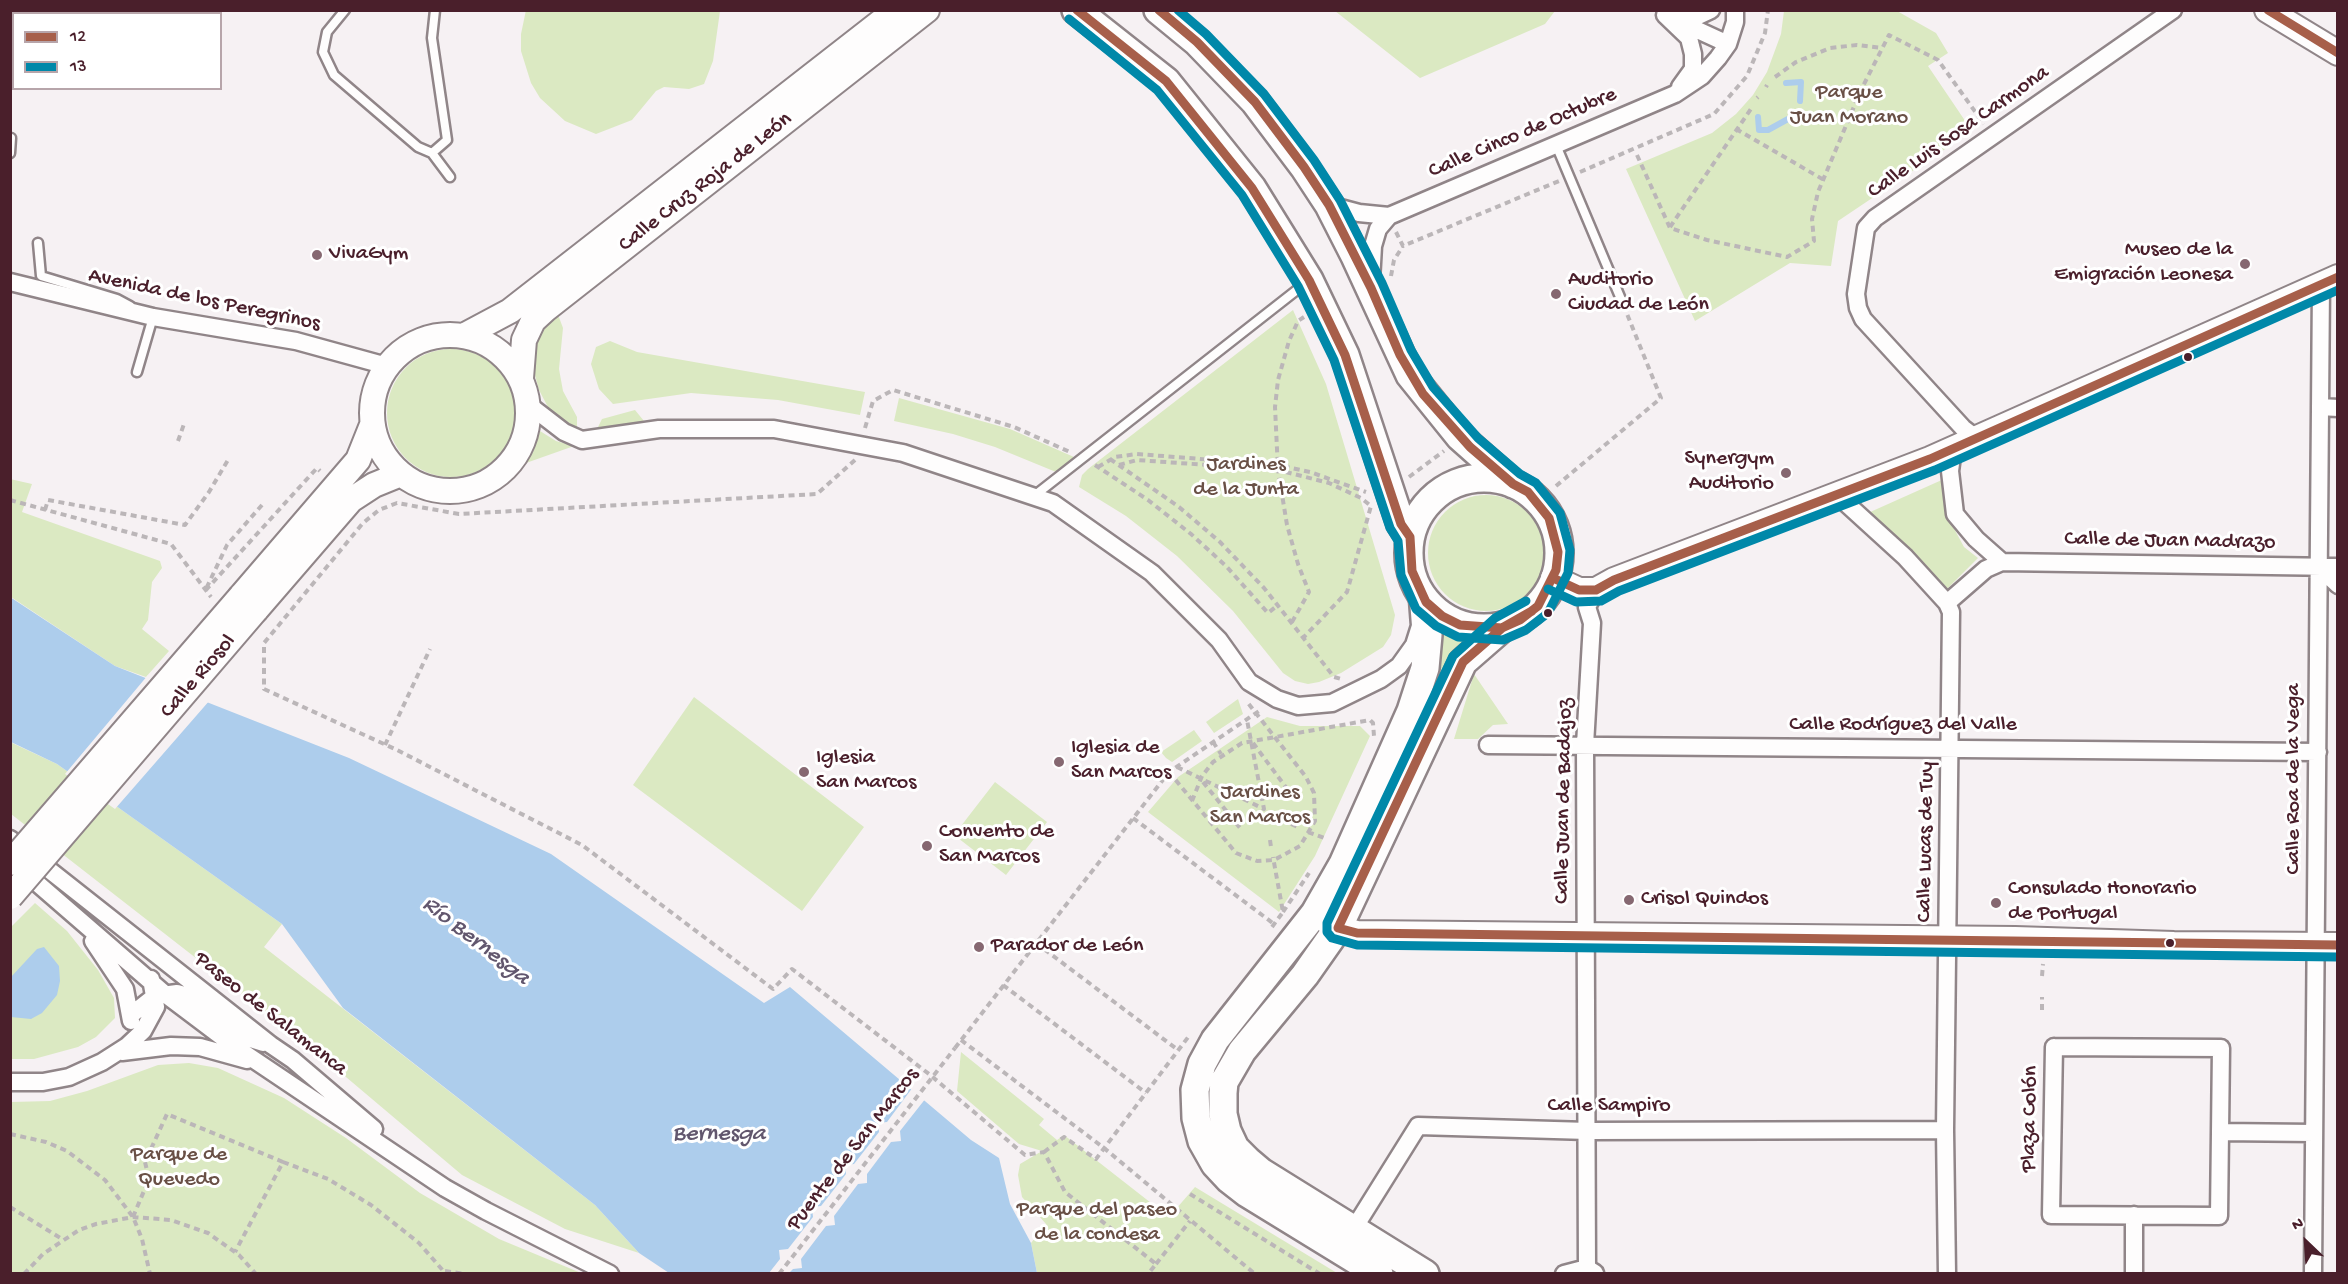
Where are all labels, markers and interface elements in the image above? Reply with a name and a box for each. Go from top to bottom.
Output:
legend [12,12,222,90]
text: 12 [70,27,86,48]
text: 13 [70,57,87,78]
street label: Calle Luis Sosa Carmona [1863,60,2055,206]
park label: Parque Juan Morano [1790,81,1908,132]
street label: Calle Cinco de Octubre [1425,82,1621,186]
street label: Calle Cruz Roja de León [614,107,798,259]
place label: Museo de la Emigración Leonesa [2054,238,2233,290]
place label: VivaGym [329,242,408,268]
marker: VivaGym [310,248,324,262]
marker: Museo de la Emigración Leonesa [2238,257,2252,271]
street label: Avenida de los Peregrinos [86,264,322,338]
place label: Auditorio Ciudad de León [1568,268,1709,320]
marker: Auditorio Ciudad de León [1549,287,1563,301]
unlabelled marker [2182,351,2194,363]
place label: Synergym Auditorio [1684,447,1774,499]
park label: Jardines de la Junta [1193,453,1299,505]
marker: Synergym Auditorio [1779,466,1793,480]
street label: Calle de Juan Madrazo [2064,527,2276,557]
unlabelled marker [1542,607,1554,619]
street label: Calle Riosol [155,630,243,724]
street label: Calle Roa de la Vega [2282,684,2308,874]
street label: Calle Juan de Badajoz [1550,698,1580,904]
street label: Calle Rodríguez del Valle [1789,713,2017,739]
place label: Iglesia de San Marcos [1071,736,1171,788]
place label: Iglesia San Marcos [816,746,916,798]
marker: Iglesia de San Marcos [1052,755,1066,769]
street label: Calle Lucas de Tuy [1912,761,1942,923]
marker: Iglesia San Marcos [797,765,811,779]
park label: Jardines San Marcos [1210,781,1310,832]
place label: Convento de San Marcos [939,820,1054,872]
marker: Convento de San Marcos [920,839,934,853]
place label: Consulado Honorario de Portugal [2008,877,2197,928]
place label: Crisol Quindos [1641,887,1768,913]
water label: Río Bernesga [415,891,535,993]
marker: Crisol Quindos [1622,893,1636,907]
marker: Consulado Honorario de Portugal [1989,896,2003,910]
place label: Parador de León [991,934,1143,960]
unlabelled marker [2164,937,2176,949]
marker: Parador de León [972,940,986,954]
street label: Paseo de Salamanca [188,947,352,1083]
street label: Puente de San Marcos [782,1063,926,1237]
street label: Plaza Colón [2017,1066,2045,1172]
street label: Calle Sampiro [1547,1094,1671,1120]
water label: Bernesga [673,1121,765,1149]
park label: Parque de Quevedo [131,1143,227,1194]
park label: Parque del paseo de la condesa [1017,1198,1177,1250]
north arrow [2276,1212,2336,1272]
text: N [2289,1214,2307,1236]

